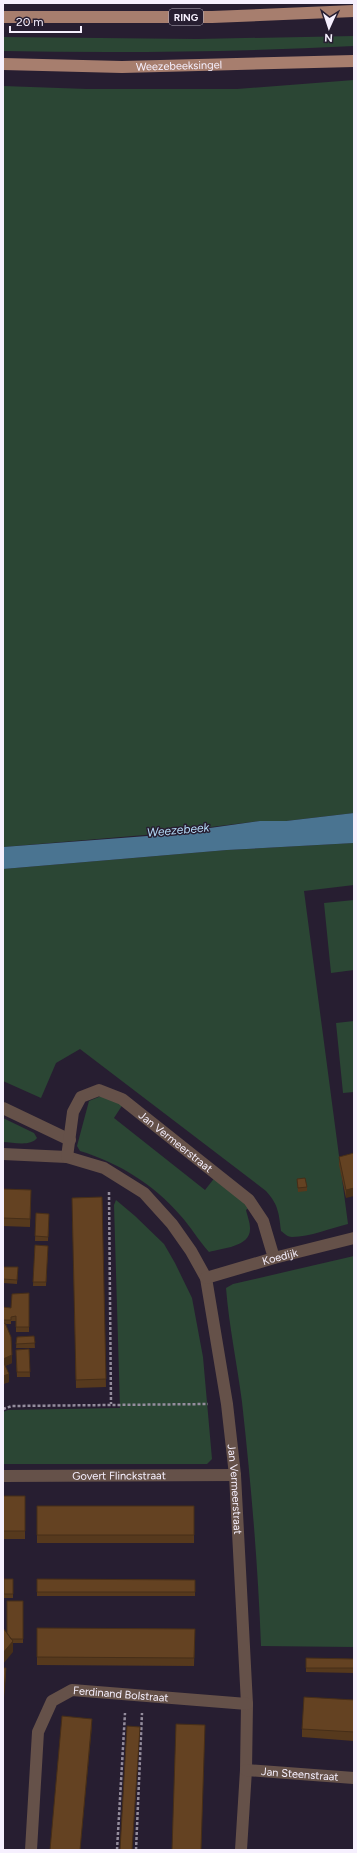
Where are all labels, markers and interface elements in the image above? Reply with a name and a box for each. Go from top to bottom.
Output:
scale bar [10,8,81,34]
north arrow [309,8,349,48]
road number: RING [169,9,203,25]
text: 20 m [16,15,44,29]
text: N [324,31,333,44]
street label: Weezebeeksingel [136,58,222,73]
water label: Weezebeek [146,820,211,840]
street label: Jan Vermeerstraat [136,1108,215,1175]
street label: Koedijk [261,1246,300,1268]
street label: Jan Vermeerstraat [225,1443,245,1535]
street label: Govert Flinckstraat [72,1469,166,1482]
street label: Ferdinand Bolstraat [73,1684,169,1704]
street label: Jan Steenstraat [261,1765,339,1783]

